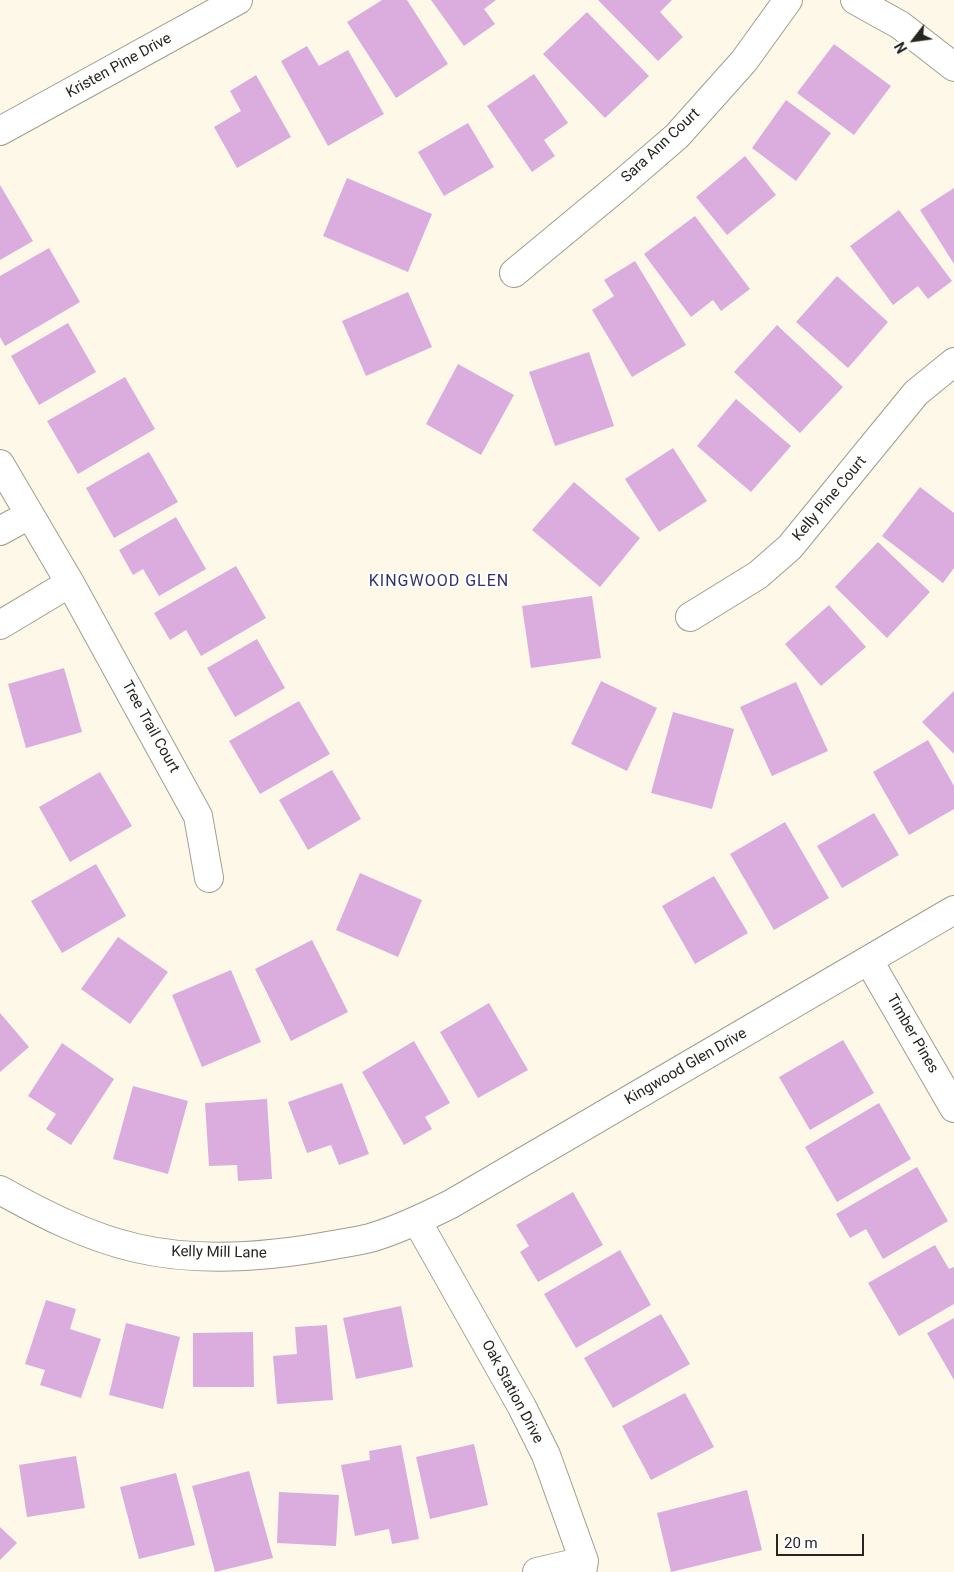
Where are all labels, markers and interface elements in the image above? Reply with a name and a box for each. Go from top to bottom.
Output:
north arrow [889,15,939,65]
street label: Kristen Pine Drive [63,30,175,102]
text: N [892,39,910,56]
street label: Sara Ann Court [618,105,704,187]
street label: Kelly Pine Court [789,453,871,545]
district label: KINGWOOD GLEN [367,572,511,592]
street label: Tree Trail Court [117,678,183,776]
street label: Timber Pines [882,991,942,1077]
street label: Kingwood Glen Drive [622,1025,750,1109]
street label: Kelly Mill Lane [171,1243,267,1263]
street label: Oak Station Drive [477,1337,547,1447]
scale bar [779,1524,866,1556]
text: 20 m [784,1534,818,1552]

